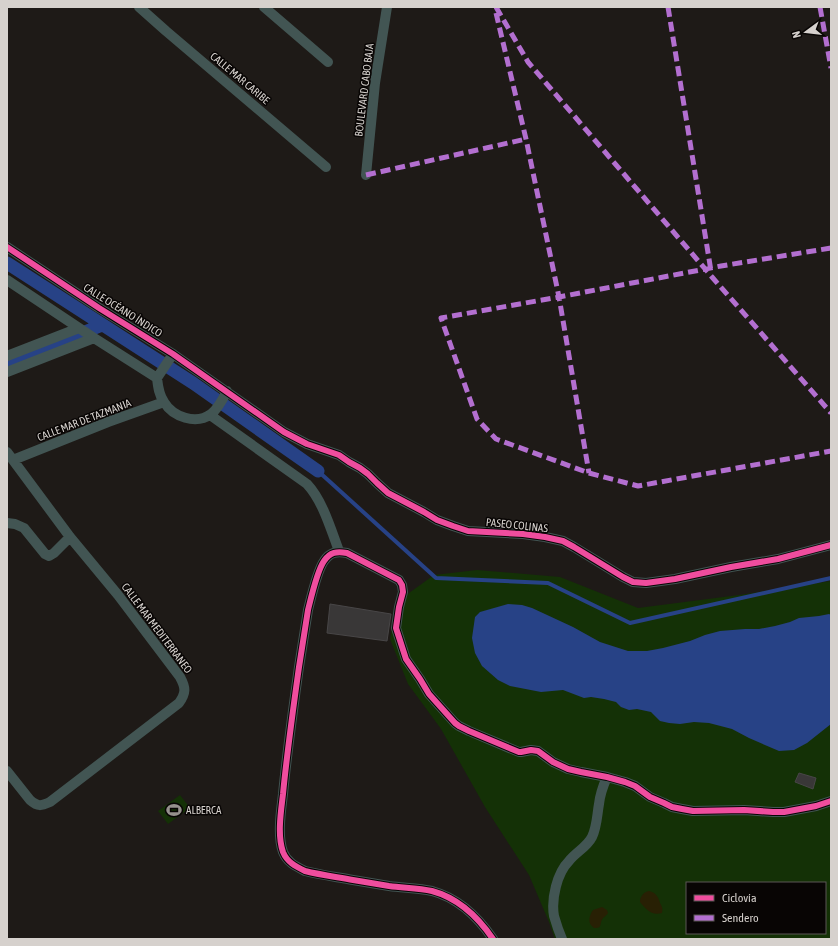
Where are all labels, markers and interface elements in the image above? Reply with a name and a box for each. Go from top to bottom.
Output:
north arrow [786,12,826,52]
text: N [790,30,803,39]
street label: BOULEVARD CABO BAJA [352,42,376,137]
street label: CALLE MAR CARIBE [208,50,272,106]
street label: CALLE OCÉANO ÍNDICO [82,281,164,339]
street label: CALLE MAR DE TAZMANIA [35,396,133,443]
street label: PASEO COLINAS [485,516,549,534]
street label: CALLE MAR MEDITERRANEO [119,581,195,675]
sports icon: ALBERCA [165,801,183,819]
place label: ALBERCA [186,804,222,816]
legend [686,882,826,934]
text: Ciclovía [722,891,756,905]
text: Sendero [722,911,759,925]

